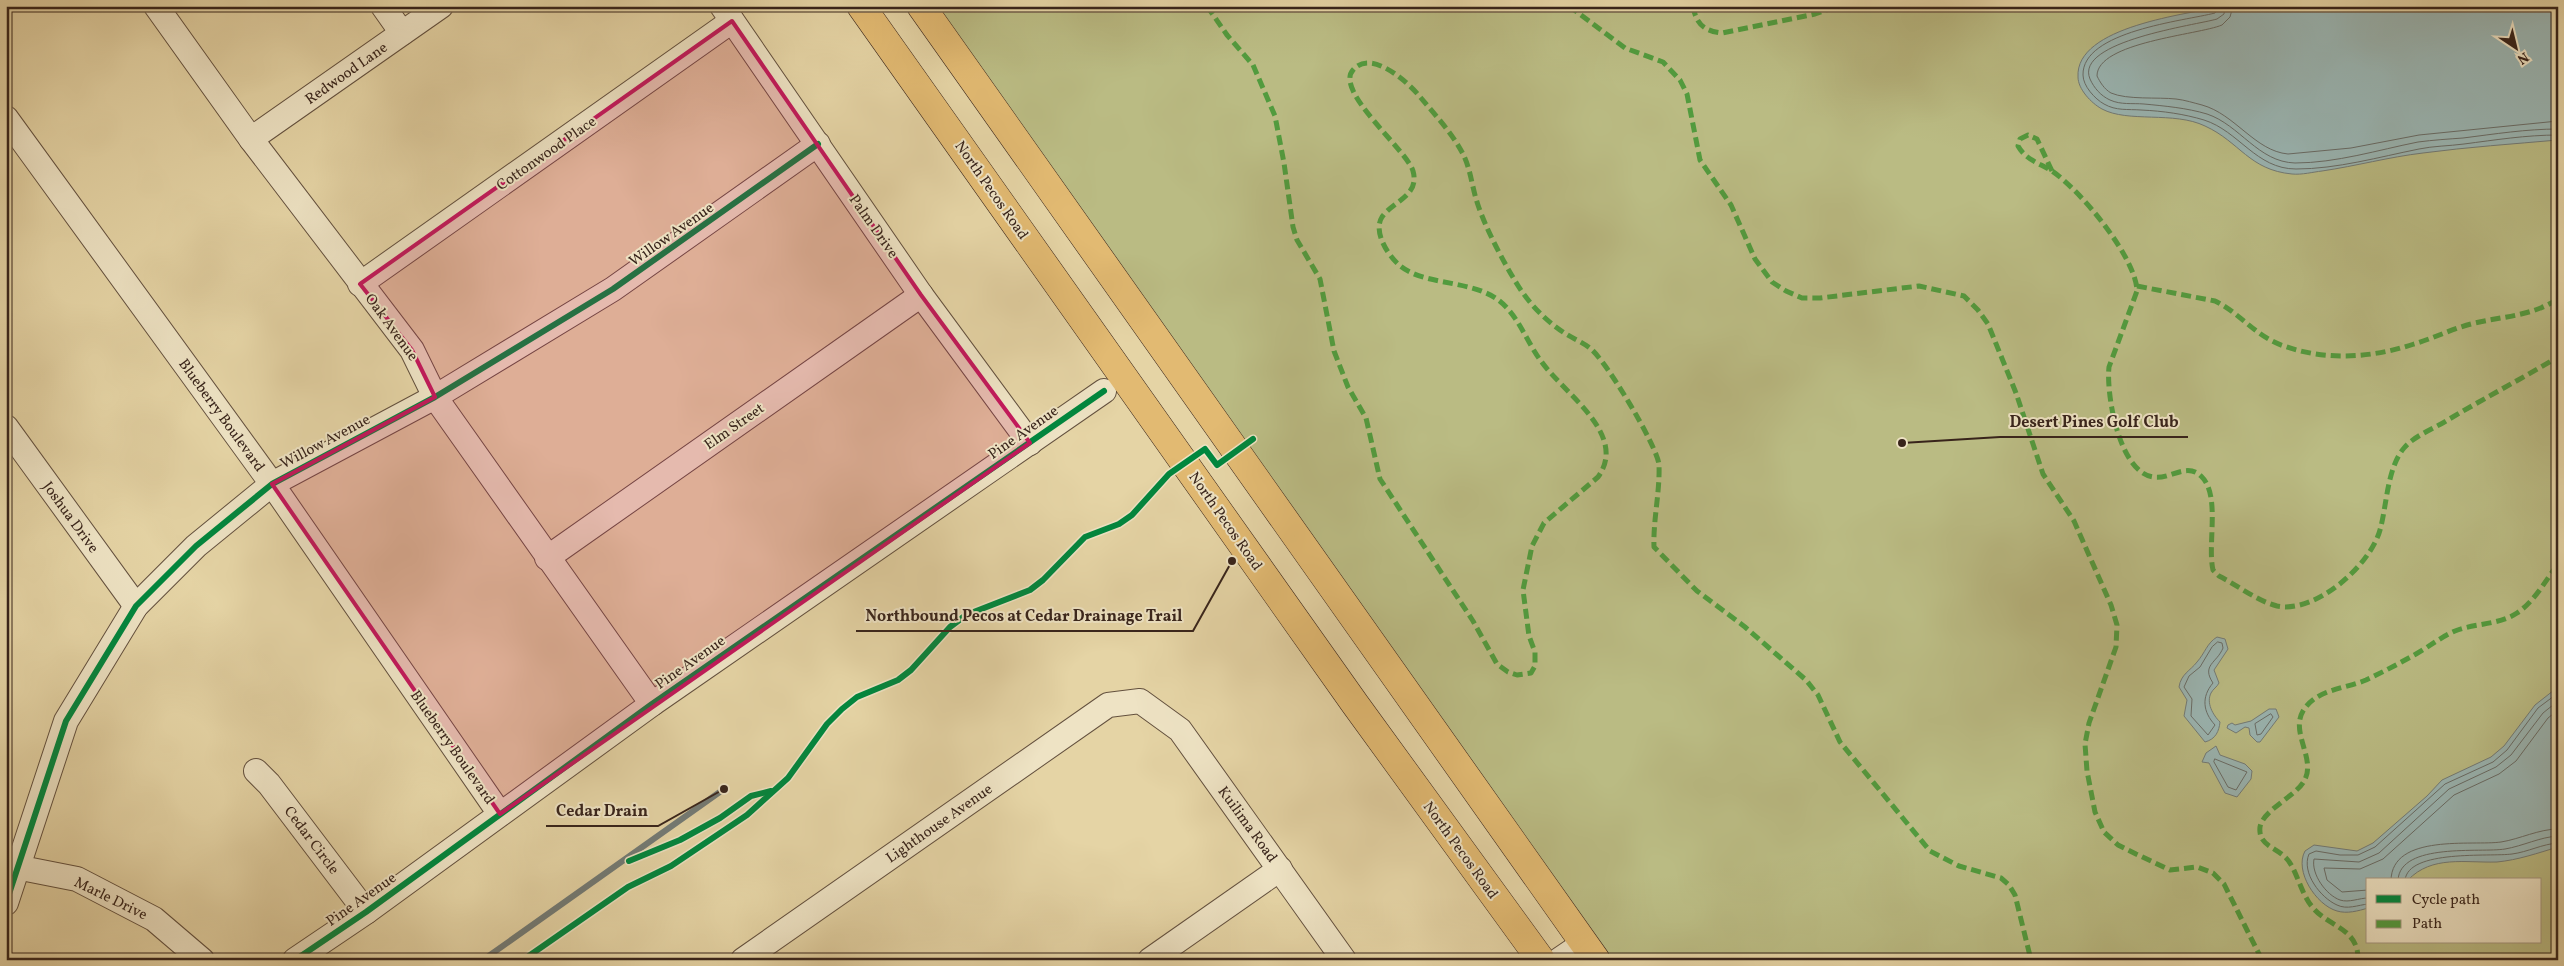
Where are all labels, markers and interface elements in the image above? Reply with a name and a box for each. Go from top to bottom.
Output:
north arrow [2492,22,2542,72]
street label: Redwood Lane [301,38,392,110]
text: N [2513,47,2532,68]
street label: Cottonwood Place [493,112,601,197]
street label: North Pecos Road [949,137,1033,244]
street label: Palm Drive [843,191,902,263]
street label: Willow Avenue [625,198,718,272]
street label: Oak Avenue [359,290,422,366]
street label: Blueberry Boulevard [173,355,269,477]
street label: Elm Street [701,399,769,456]
street label: Pine Avenue [985,401,1063,465]
callout: Desert Pines Golf Club [2000,406,2188,437]
street label: Willow Avenue [277,410,374,475]
text: Desert Pines Golf Club [2009,412,2179,434]
street label: North Pecos Road [1183,468,1267,575]
street label: Joshua Drive [37,478,103,558]
callout: Northbound Pecos at Cedar Drainage Trail [856,600,1193,631]
text: Northbound Pecos at Cedar Drainage Trail [865,606,1183,628]
street label: Pine Avenue [652,631,730,695]
street label: Blueberry Boulevard [404,686,499,809]
street label: Lighthouse Avenue [882,780,997,869]
street label: Kuilima Road [1212,782,1282,867]
callout: Cedar Drain [546,795,658,826]
street label: North Pecos Road [1417,798,1502,904]
text: Cedar Drain [556,801,648,823]
street label: Cedar Circle [278,802,343,879]
street label: Pine Avenue [323,868,401,932]
street label: Marle Drive [70,873,150,926]
legend [2366,878,2542,944]
text: Cycle path [2412,890,2480,911]
text: Path [2412,914,2442,935]

